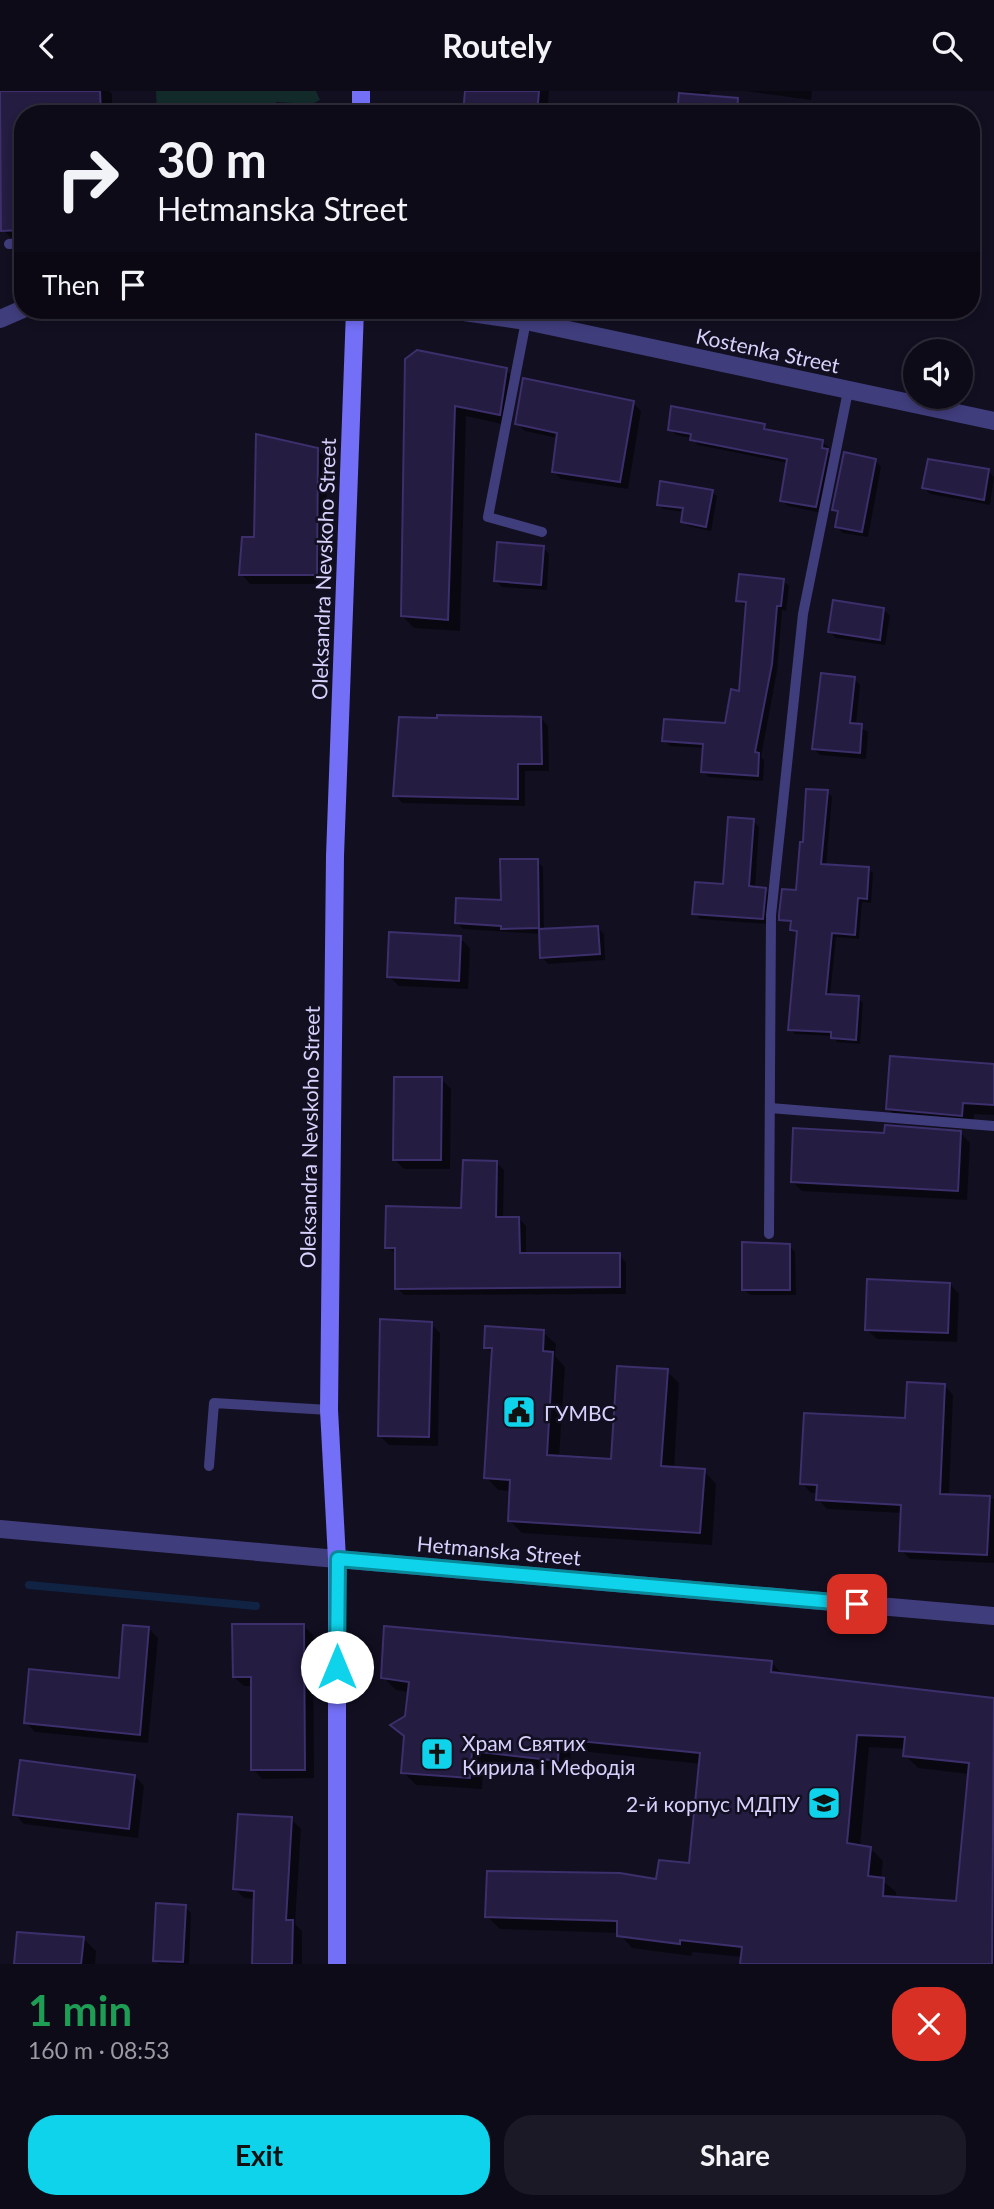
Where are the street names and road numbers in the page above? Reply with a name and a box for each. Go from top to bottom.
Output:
street label: Kostenka Street [694,323,843,378]
street label: Oleksandra Nevskoho Street [306,437,340,700]
street label: Oleksandra Nevskoho Street [294,1005,324,1268]
street label: Hetmanska Street [416,1530,583,1570]

